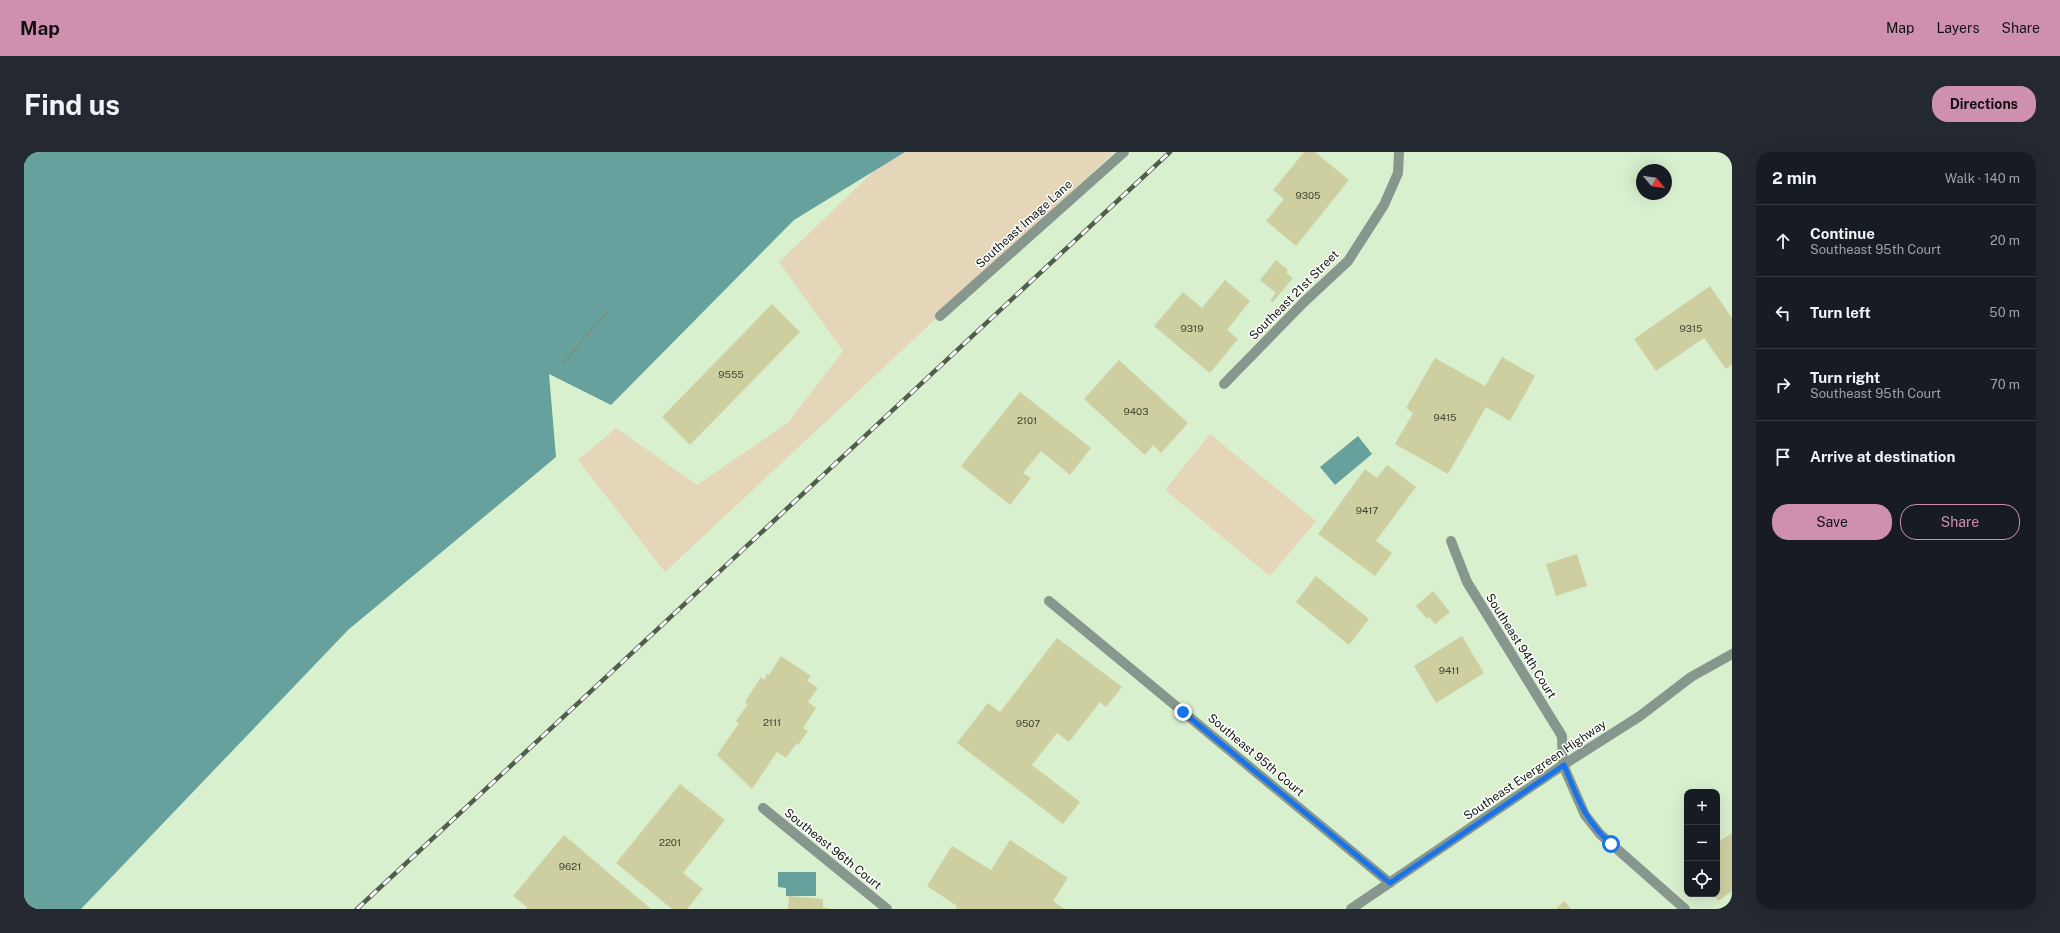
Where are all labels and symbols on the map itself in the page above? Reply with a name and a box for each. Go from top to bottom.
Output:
north arrow [1636,164,1672,200]
street label: Southeast Image Lane [973,177,1075,271]
house number: 9305 [1296,189,1320,201]
street label: Southeast 21st Street [1246,247,1342,343]
house number: 9319 [1181,322,1203,334]
house number: 9315 [1680,322,1702,334]
house number: 9555 [718,368,744,380]
house number: 9403 [1124,405,1148,417]
house number: 9415 [1434,411,1457,423]
house number: 2101 [1017,414,1037,426]
house number: 9417 [1356,504,1378,516]
street label: Southeast 94th Court [1483,591,1559,701]
house number: 9411 [1439,664,1459,676]
route end [1174,703,1192,721]
street label: Southeast 95th Court [1205,711,1307,799]
house number: 2111 [763,716,781,728]
house number: 9507 [1016,717,1040,729]
street label: Southeast Evergreen Highway [1461,717,1609,823]
street label: Southeast 96th Court [782,806,885,893]
route start [1602,835,1620,853]
house number: 2201 [659,836,681,848]
house number: 9621 [559,860,581,872]

